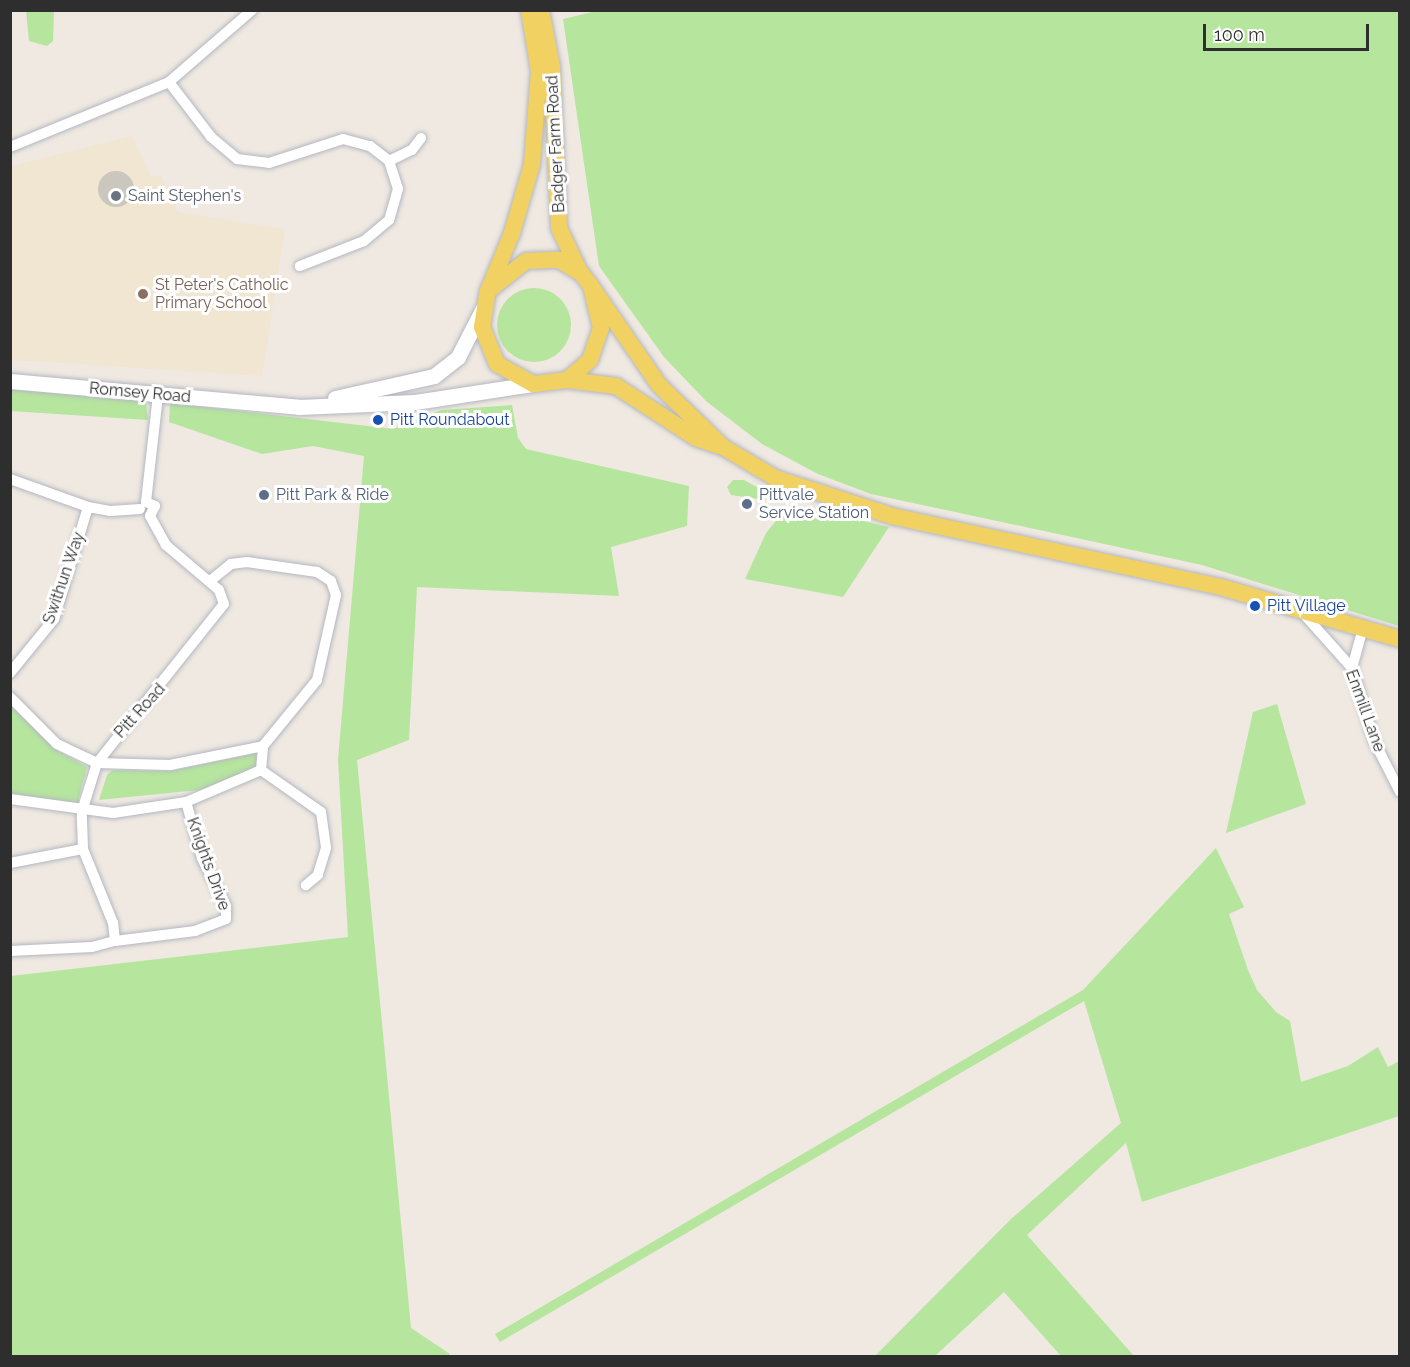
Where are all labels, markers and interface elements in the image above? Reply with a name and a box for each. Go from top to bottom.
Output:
scale bar [1206,12,1372,50]
text: 100 m [1214,24,1265,45]
street label: Badger Farm Road [543,75,569,213]
place label: Saint Stephen's [128,186,241,206]
marker: Saint Stephen's [109,189,123,203]
place label: St Peter's Catholic Primary School [155,275,289,313]
marker: St Peter's Catholic Primary School [136,287,150,301]
street label: Romsey Road [88,379,192,407]
place label: Pitt Roundabout [390,410,510,430]
marker: Pitt Roundabout [371,413,385,427]
place label: Pitt Park & Ride [276,485,389,505]
place label: Pittvale Service Station [759,485,869,523]
marker: Pitt Park & Ride [257,488,271,502]
marker: Pittvale Service Station [740,497,754,511]
street label: Swithun Way [39,529,89,627]
place label: Pitt Village [1267,596,1346,616]
marker: Pitt Village [1248,599,1262,613]
street label: Enmill Lane [1341,667,1389,755]
street label: Pitt Road [111,680,169,742]
street label: Knights Drive [182,815,234,913]

